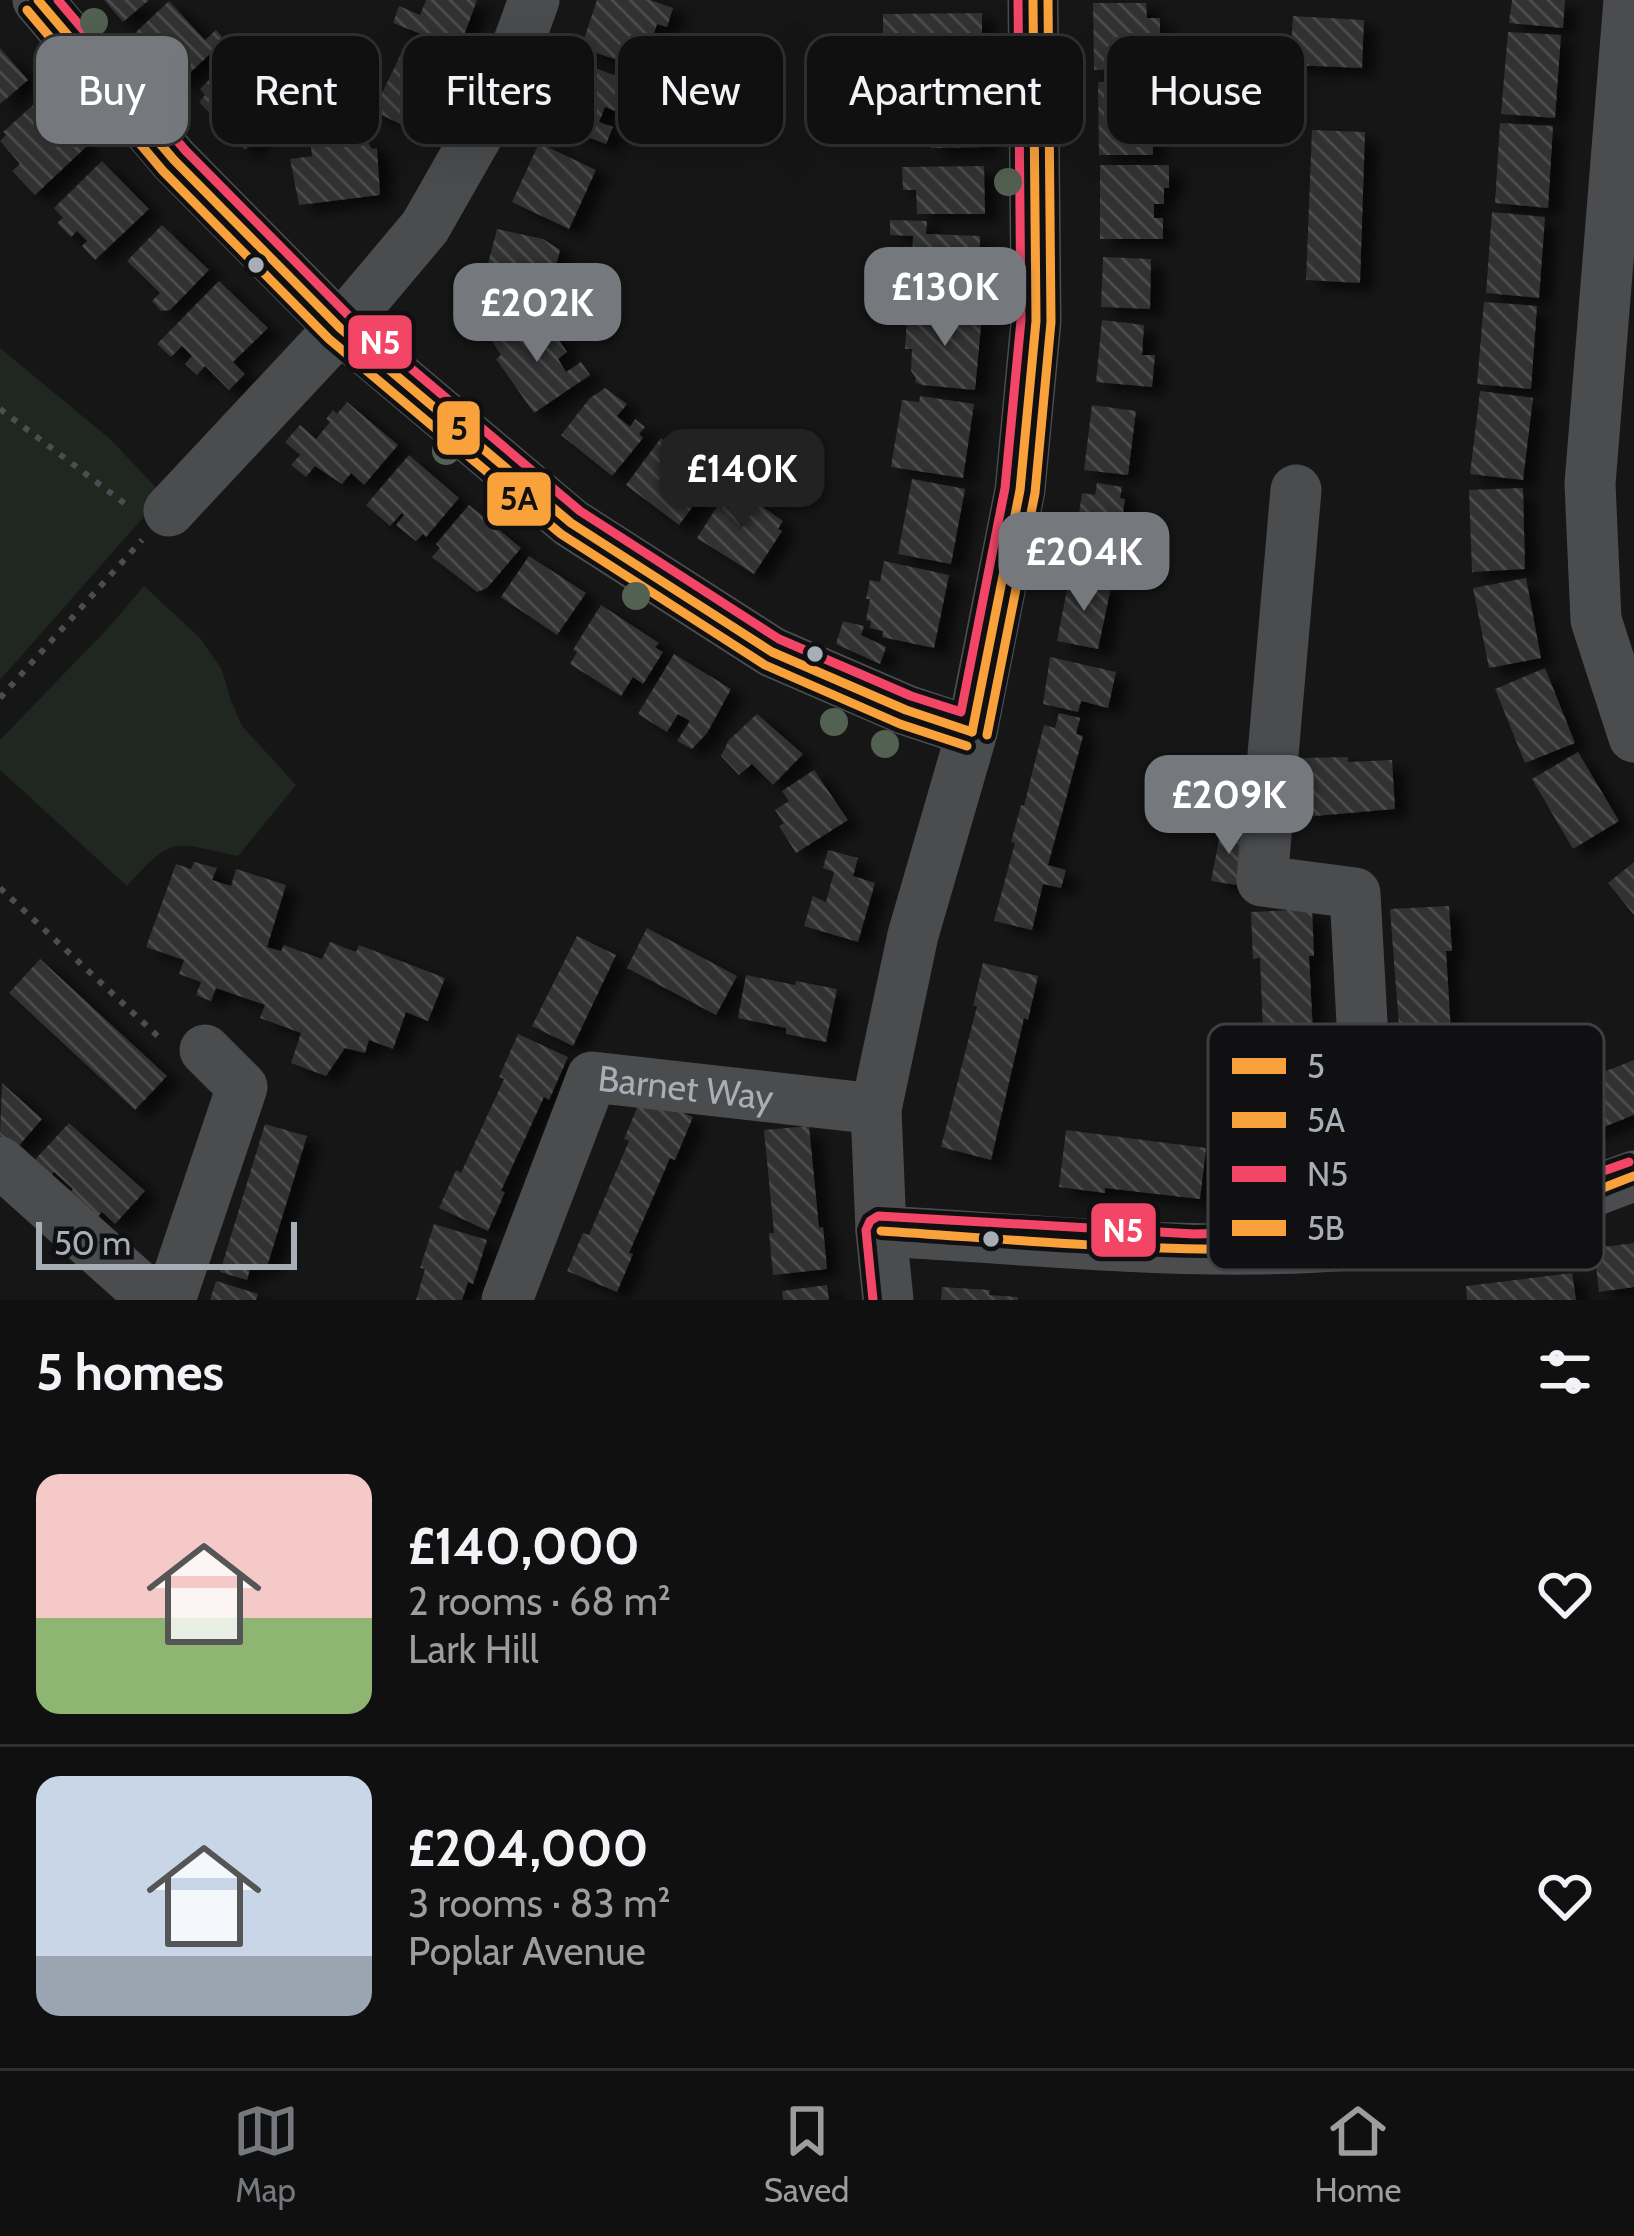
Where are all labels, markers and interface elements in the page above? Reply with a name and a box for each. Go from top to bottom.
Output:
chip: Buy [36,36,188,144]
chip: Rent [212,36,379,144]
chip: Filters [403,36,594,144]
chip: New [618,36,783,144]
chip: Apartment [807,36,1083,144]
chip: House [1107,36,1304,144]
pin: £130K [861,247,1029,349]
unlabelled marker [245,254,267,276]
text: £130K [891,262,999,310]
pin: £202K [453,263,621,365]
text: £202K [480,278,594,326]
line badge: N5 [346,313,414,371]
text: N5 [359,322,401,362]
line badge: 5 [435,399,482,457]
text: 5 [450,408,468,448]
pin: £140K [658,429,826,531]
text: £140K [687,444,797,492]
line badge: 5A [485,470,553,528]
text: 5A [500,478,539,518]
pin: £204K [1000,512,1168,614]
text: £204K [1025,527,1143,575]
unlabelled marker [804,643,826,665]
pin: £209K [1145,755,1313,857]
text: £209K [1172,770,1286,818]
legend [1208,1024,1604,1270]
text: 5 [1307,1046,1325,1086]
street label: Barnet Way [596,1056,776,1119]
text: 5A [1307,1100,1346,1140]
text: N5 [1307,1154,1348,1194]
line badge: N5 [1089,1201,1158,1259]
text: 5B [1307,1208,1345,1248]
text: N5 [1102,1210,1144,1250]
scale bar [36,1216,297,1269]
text: 50 m [54,1223,131,1263]
unlabelled marker [980,1228,1002,1250]
icon: filters [1532,1339,1598,1405]
text: 5 homes [36,1341,224,1403]
text: £140,000 [408,1515,640,1577]
icon: home [132,1522,276,1666]
icon: heart [1532,1561,1598,1627]
text: 2 rooms · 68 m² [408,1577,671,1625]
text: Lark Hill [408,1625,539,1673]
text: £204,000 [408,1817,649,1879]
icon: home [132,1824,276,1968]
icon: heart [1532,1863,1598,1929]
text: 3 rooms · 83 m² [408,1879,670,1927]
text: Poplar Avenue [408,1927,646,1975]
tab: Map [233,2098,299,2210]
tab: Saved [764,2098,849,2210]
tab: Home [1315,2098,1401,2210]

